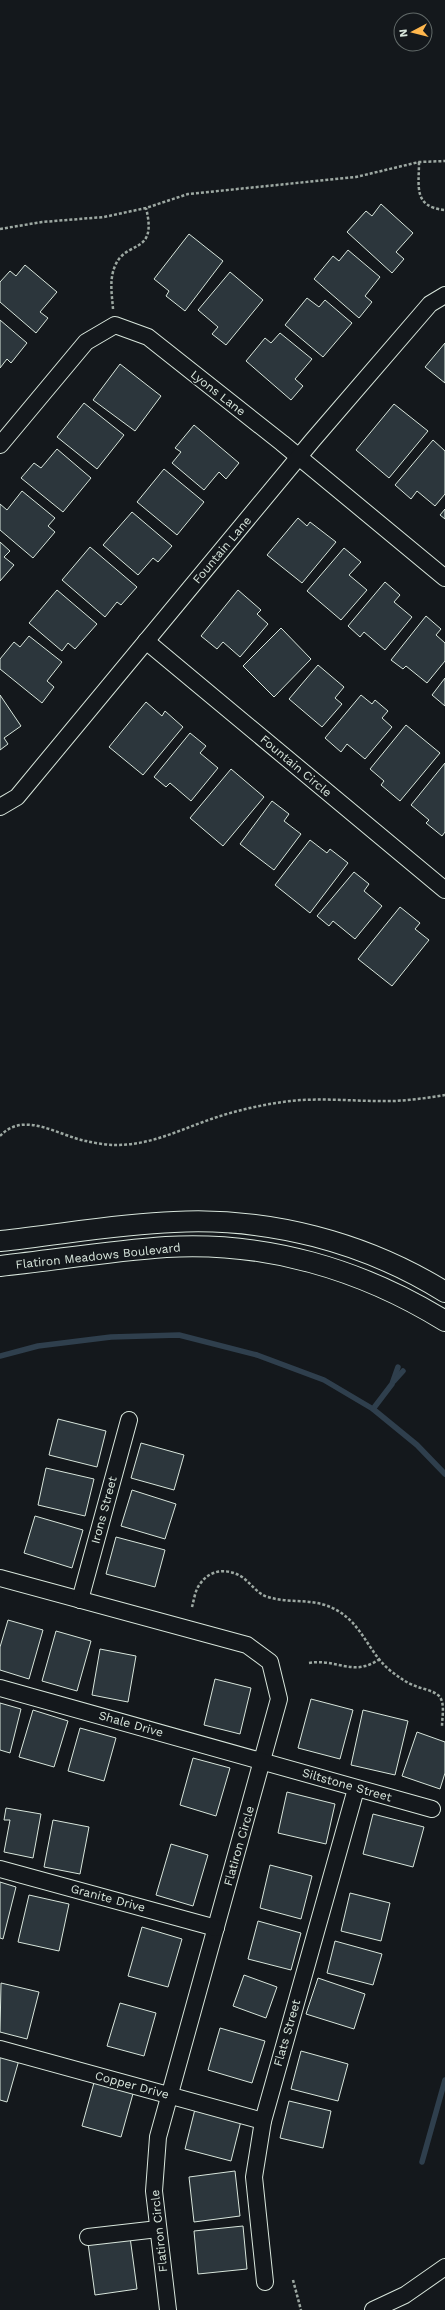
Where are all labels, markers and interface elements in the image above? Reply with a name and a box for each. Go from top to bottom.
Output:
north arrow [393,12,433,52]
text: N [397,28,411,38]
street label: Lyons Lane [188,367,248,419]
street label: Fountain Lane [190,513,254,586]
street label: Fountain Circle [258,732,334,800]
street label: Flatiron Meadows Boulevard [15,1240,181,1272]
street label: Irons Street [88,1475,120,1545]
street label: Shale Drive [97,1708,165,1740]
street label: Siltstone Street [301,1766,393,1804]
street label: Flatiron Circle [221,1804,257,1888]
street label: Granite Drive [69,1881,147,1915]
street label: Flats Street [271,1998,303,2068]
street label: Copper Drive [93,2068,171,2102]
street label: Flatiron Circle [148,2189,170,2273]

